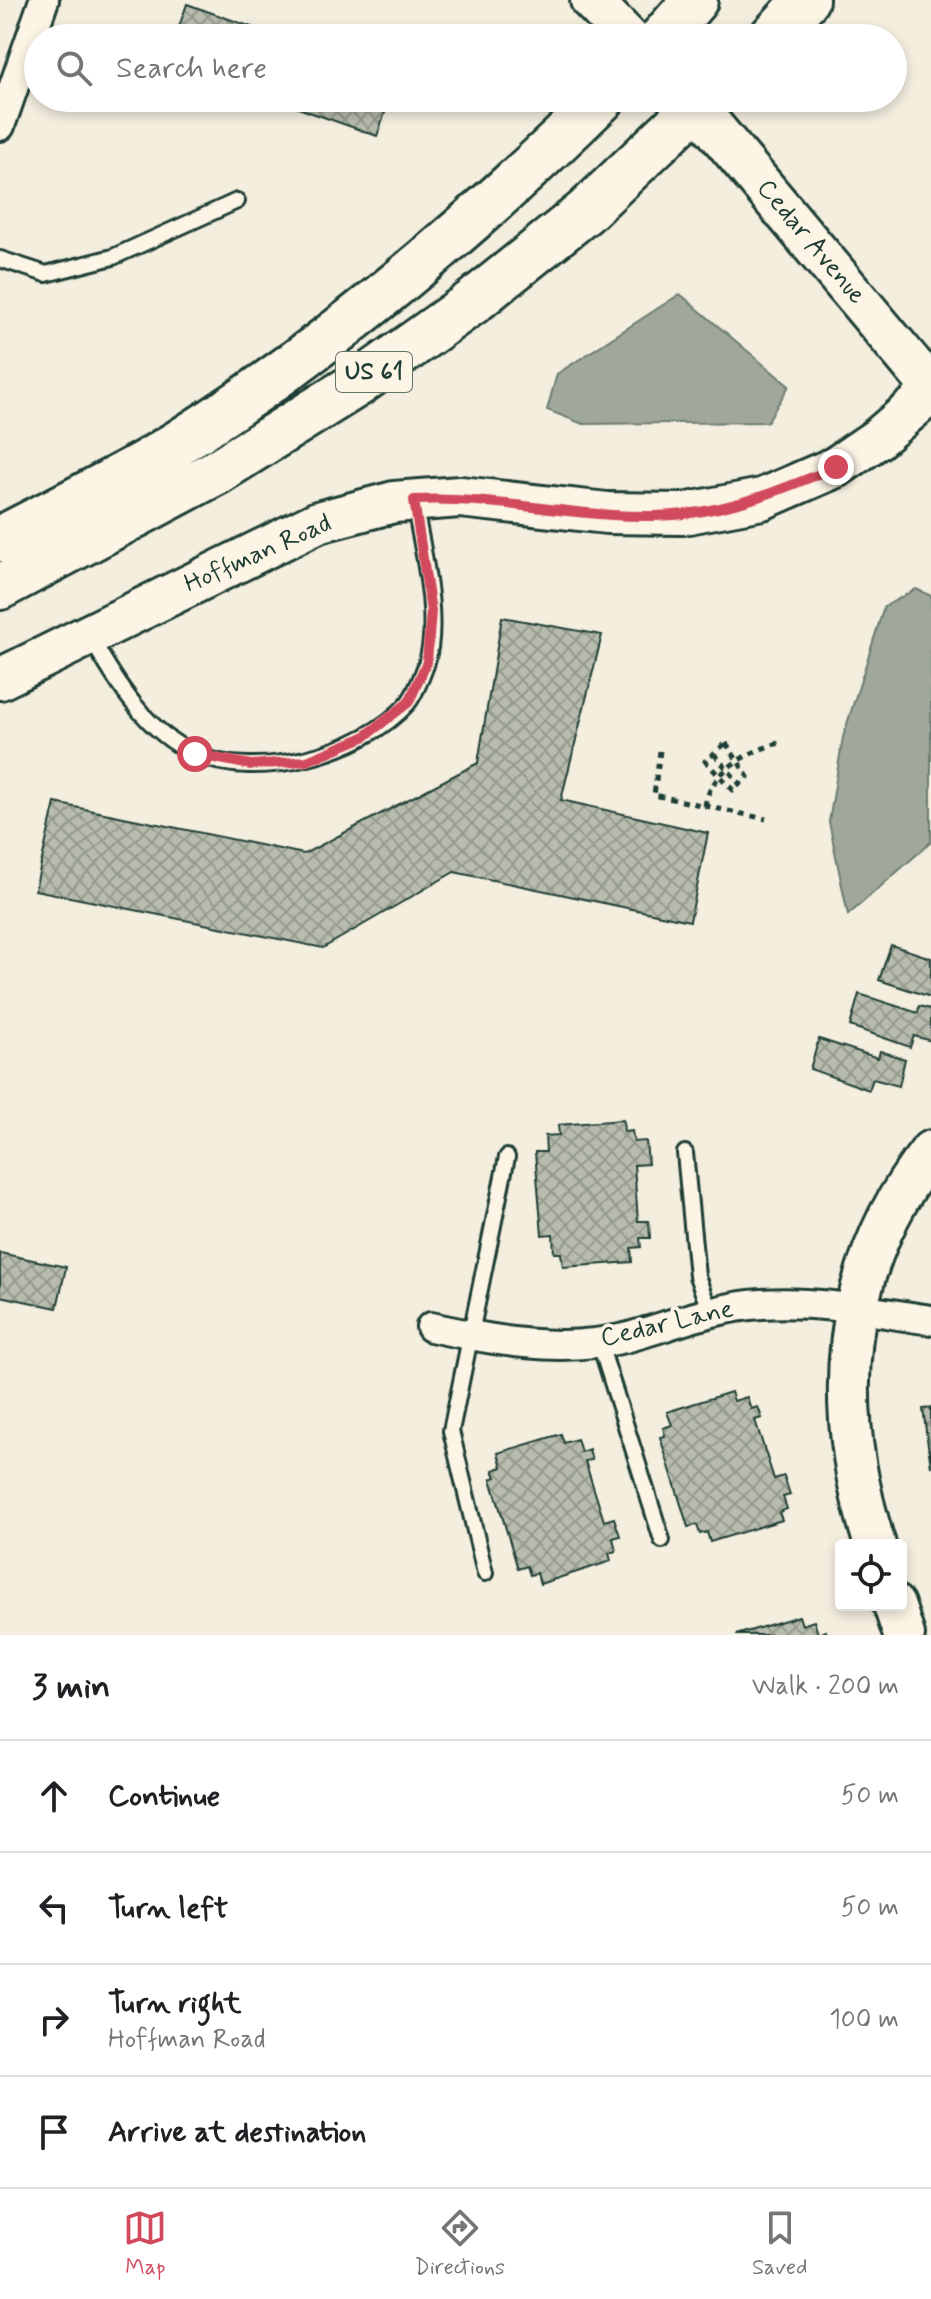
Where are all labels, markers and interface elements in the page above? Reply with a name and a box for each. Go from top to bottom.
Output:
search box [24,24,907,112]
icon: search [52,46,96,90]
text: Search here [116,49,267,88]
street label: Cedar Avenue [749,172,873,312]
road number: US 61 [336,352,412,392]
route end [818,449,854,485]
street label: Hoffman Road [179,506,337,602]
route start [177,736,213,772]
street label: Cedar Lane [597,1292,737,1356]
map controls [835,1539,907,1611]
button: locate [835,1539,907,1611]
text: 3 min [32,1665,110,1710]
text: Walk · 200 m [752,1670,899,1704]
icon: ahead [32,1774,76,1818]
text: Continue [108,1777,220,1816]
text: 50 m [841,1779,899,1813]
icon: left [32,1886,76,1930]
text: Turn left [108,1889,228,1928]
text: 50 m [841,1891,899,1925]
text: Turn right [108,1984,241,2023]
icon: right [32,1998,76,2042]
text: 100 m [829,2003,899,2037]
text: Hoffman Road [108,2023,266,2057]
icon: arrive [32,2110,76,2154]
text: Arrive at destination [108,2113,366,2152]
tab: Map [123,2206,167,2282]
tab: Directions [414,2206,505,2282]
tab: Saved [752,2206,807,2282]

